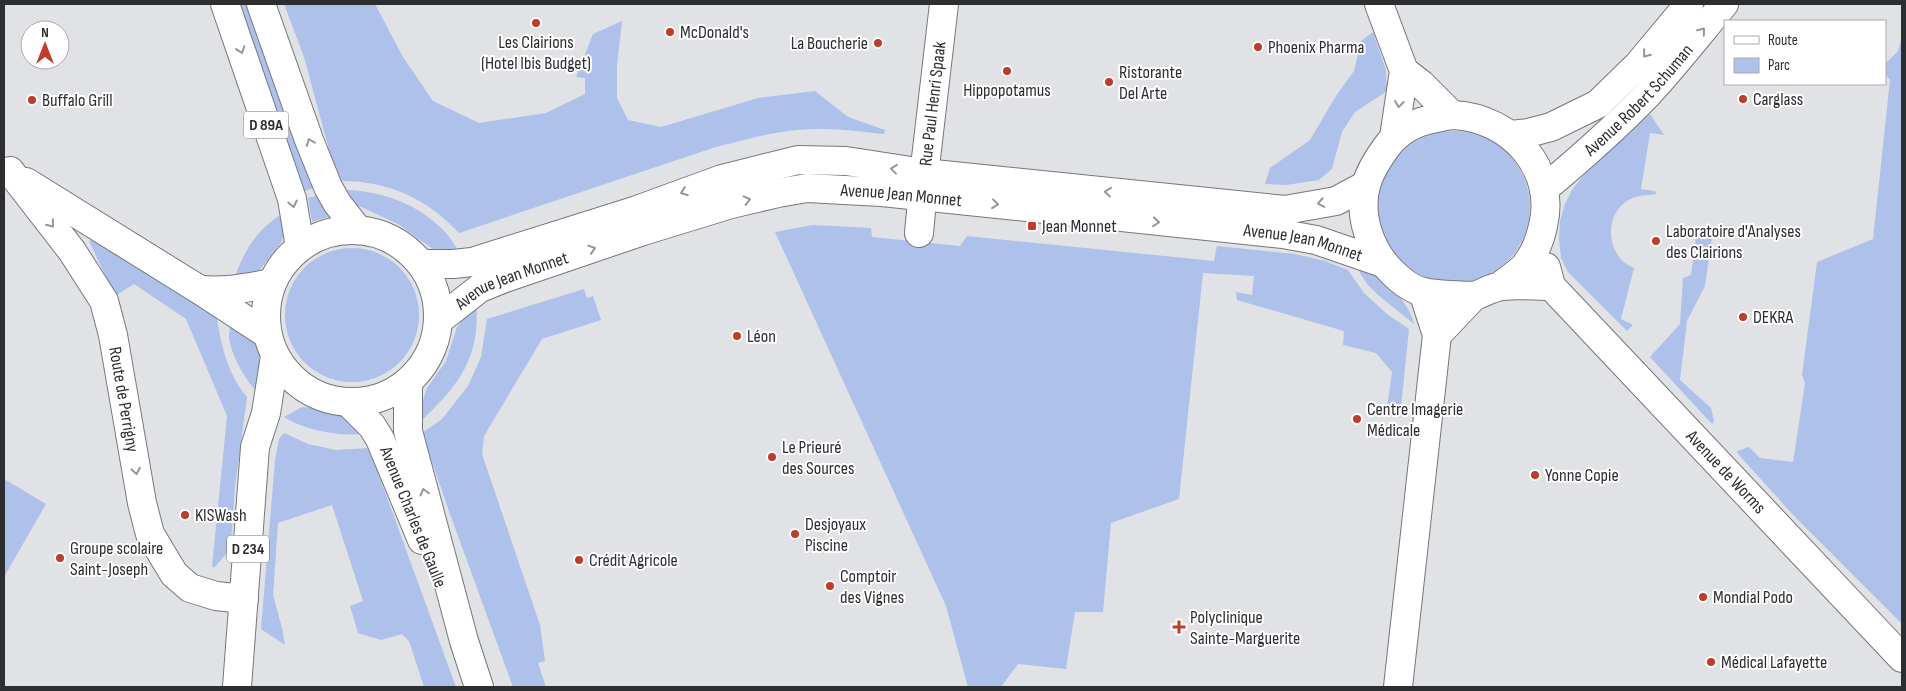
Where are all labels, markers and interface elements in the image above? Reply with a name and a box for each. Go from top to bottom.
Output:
marker: Les Clairions (Hotel Ibis Budget) [530,17,542,29]
north arrow [20,20,70,70]
legend [1724,20,1886,85]
place label: McDonald's [680,22,749,43]
text: N [41,24,49,41]
marker: McDonald's [664,26,676,38]
one-way arrow [1697,28,1705,37]
text: Route [1768,31,1798,50]
place label: Les Clairions (Hotel Ibis Budget) [481,32,591,74]
place label: La Boucherie [791,33,868,54]
marker: La Boucherie [872,37,884,49]
place label: Phoenix Pharma [1268,37,1365,58]
street label: Rue Paul Henri Spaak [915,40,950,167]
street label: Avenue Robert Schuman [1579,40,1697,161]
marker: Phoenix Pharma [1252,41,1264,53]
one-way arrow [235,45,245,54]
one-way arrow [1643,49,1652,58]
text: Parc [1768,56,1790,75]
place label: Ristorante Del Arte [1119,62,1182,104]
marker: Hippopotamus [1001,65,1013,77]
marker: Ristorante Del Arte [1103,76,1115,88]
place label: Hippopotamus [963,80,1051,101]
place label: Carglass [1753,89,1803,110]
place label: Buffalo Grill [42,90,113,111]
marker: Carglass [1737,93,1749,105]
marker: Buffalo Grill [26,94,38,106]
one-way arrow [1394,100,1405,108]
road number: D 89A [244,112,288,138]
one-way arrow [305,138,316,147]
one-way arrow [890,164,898,175]
street label: Avenue Jean Monnet [839,179,963,211]
one-way arrow [681,186,689,196]
one-way arrow [1104,187,1112,198]
one-way arrow [743,196,751,206]
one-way arrow [991,198,999,209]
one-way arrow [1317,198,1326,208]
one-way arrow [287,199,297,208]
place label: Jean Monnet [1041,216,1117,237]
one-way arrow [1153,216,1161,227]
one-way arrow [45,218,53,227]
street label: Avenue Jean Monnet [1241,219,1366,266]
marker: Jean Monnet [1026,220,1038,232]
place label: Laboratoire d'Analyses des Clairions [1666,221,1801,263]
marker: Laboratoire d'Analyses des Clairions [1650,235,1662,247]
one-way arrow [588,245,596,255]
street label: Avenue Jean Monnet [450,247,571,315]
place label: DEKRA [1753,307,1794,328]
marker: DEKRA [1737,311,1749,323]
place label: Léon [747,326,776,347]
marker: Léon [731,330,743,342]
street label: Route de Perrigny [105,345,144,454]
place label: Centre Imagerie Médicale [1367,399,1463,441]
marker: Centre Imagerie Médicale [1351,413,1363,425]
street label: Avenue de Worms [1681,425,1770,518]
place label: Le Prieuré des Sources [782,437,854,479]
street label: Avenue Charles de Gaulle [375,443,451,591]
marker: Le Prieuré des Sources [766,451,778,463]
place label: Yonne Copie [1545,465,1619,486]
one-way arrow [131,467,141,476]
marker: Yonne Copie [1529,469,1541,481]
one-way arrow [419,488,430,497]
place label: KISWash [195,505,247,526]
marker: KISWash [179,509,191,521]
place label: Desjoyaux Piscine [805,514,866,556]
marker: Desjoyaux Piscine [789,528,801,540]
road number: D 234 [227,536,269,562]
place label: Groupe scolaire Saint-Joseph [70,538,163,580]
place label: Crédit Agricole [589,550,678,571]
marker: Groupe scolaire Saint-Joseph [54,552,66,564]
marker: Crédit Agricole [573,554,585,566]
place label: Comptoir des Vignes [840,566,904,608]
marker: Comptoir des Vignes [824,580,836,592]
place label: Mondial Podo [1713,587,1793,608]
marker: Mondial Podo [1697,591,1709,603]
place label: Polyclinique Sainte-Marguerite [1190,607,1300,649]
marker: Polyclinique Sainte-Marguerite [1172,620,1186,634]
place label: Médical Lafayette [1721,652,1827,673]
marker: Médical Lafayette [1705,656,1717,668]

